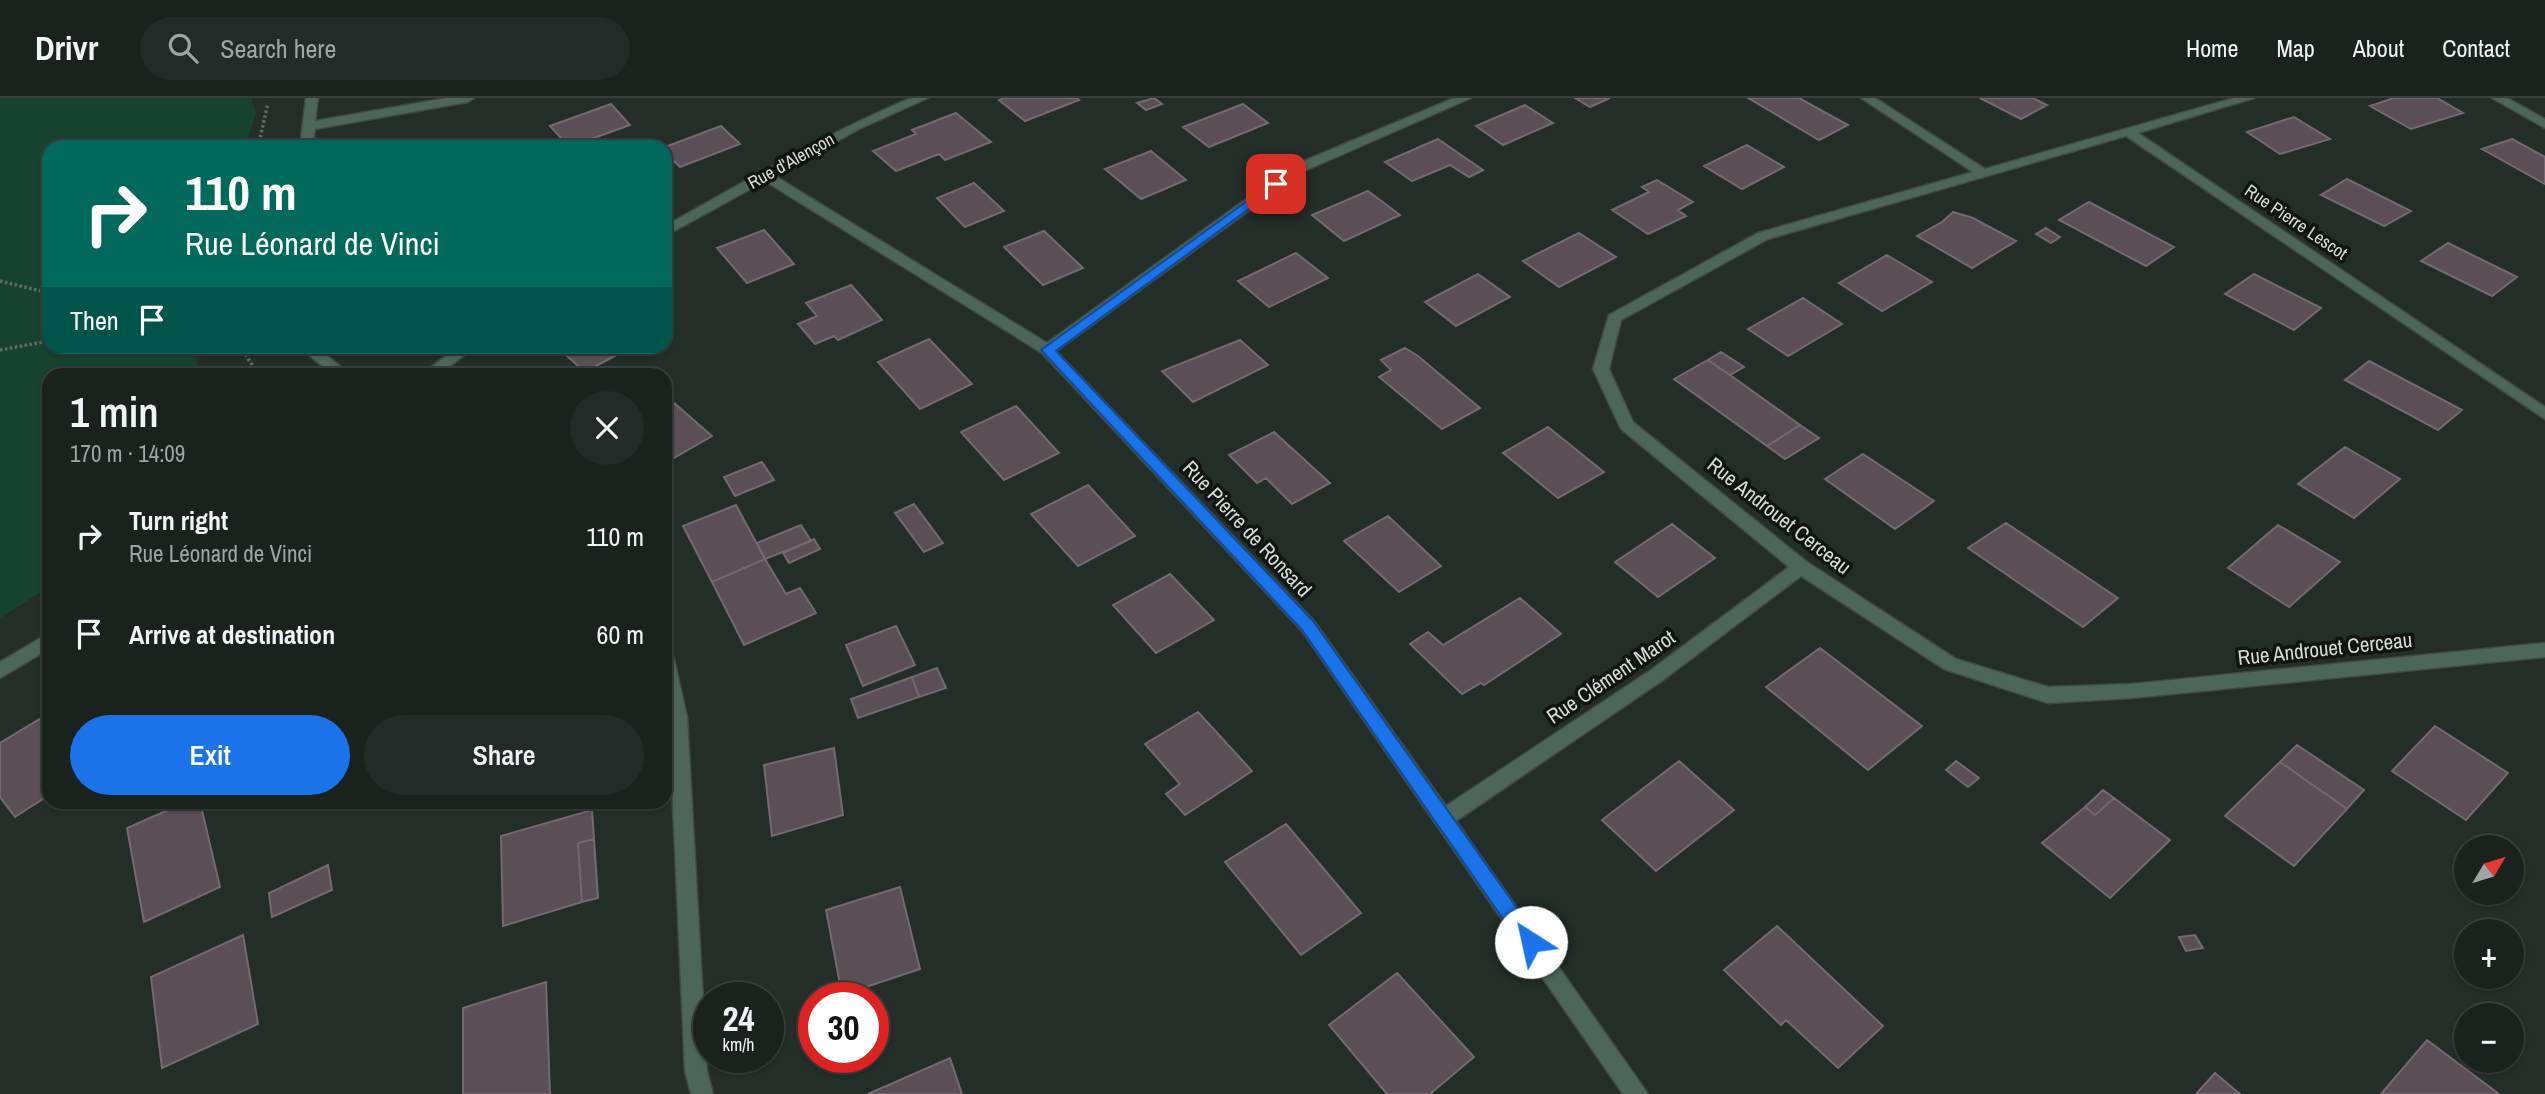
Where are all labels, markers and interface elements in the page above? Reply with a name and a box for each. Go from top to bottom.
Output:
search box [140,17,630,80]
text: Drivr [35,26,98,70]
icon: search [164,29,202,67]
text: Search here [220,31,336,66]
text: Home [2186,32,2238,64]
text: Map [2276,32,2315,64]
text: About [2353,32,2404,64]
text: Contact [2442,32,2510,64]
street label: Rue d'Alençon [743,126,839,195]
pin [1246,154,1306,214]
text: 110 m [185,159,297,225]
icon: arrive [1257,165,1295,203]
icon: right [70,168,161,259]
street label: Rue Pierre Lescot [2240,178,2353,265]
text: Rue Léonard de Vinci [185,222,440,265]
icon: arrive [133,301,171,339]
text: Then [70,303,119,338]
text: 1 min [70,384,159,440]
button: close [570,391,644,465]
text: 170 m · 14:09 [70,438,185,469]
street label: Rue Androuet Cerceau [1701,450,1857,581]
street label: Rue Pierre de Ronsard [1176,454,1318,603]
text: Turn right [129,503,228,538]
icon: right [70,517,108,555]
text: 110 m [586,519,644,554]
text: Rue Léonard de Vinci [129,538,312,569]
icon: arrive [70,615,108,653]
text: Arrive at destination [129,617,335,652]
text: 60 m [597,617,644,652]
street label: Rue Clément Marot [1541,623,1681,730]
street label: Rue Androuet Cerceau [2236,625,2414,672]
button: Exit [70,715,350,795]
button: Share [364,715,644,795]
north arrow [2454,835,2524,905]
map controls [2454,835,2524,1073]
position arrow [1494,905,1568,979]
button: + [2454,919,2524,989]
speed limit sign: 30 [798,982,889,1073]
text: 24 [723,995,754,1042]
button: − [2454,1003,2524,1073]
text: km/h [723,1032,755,1057]

